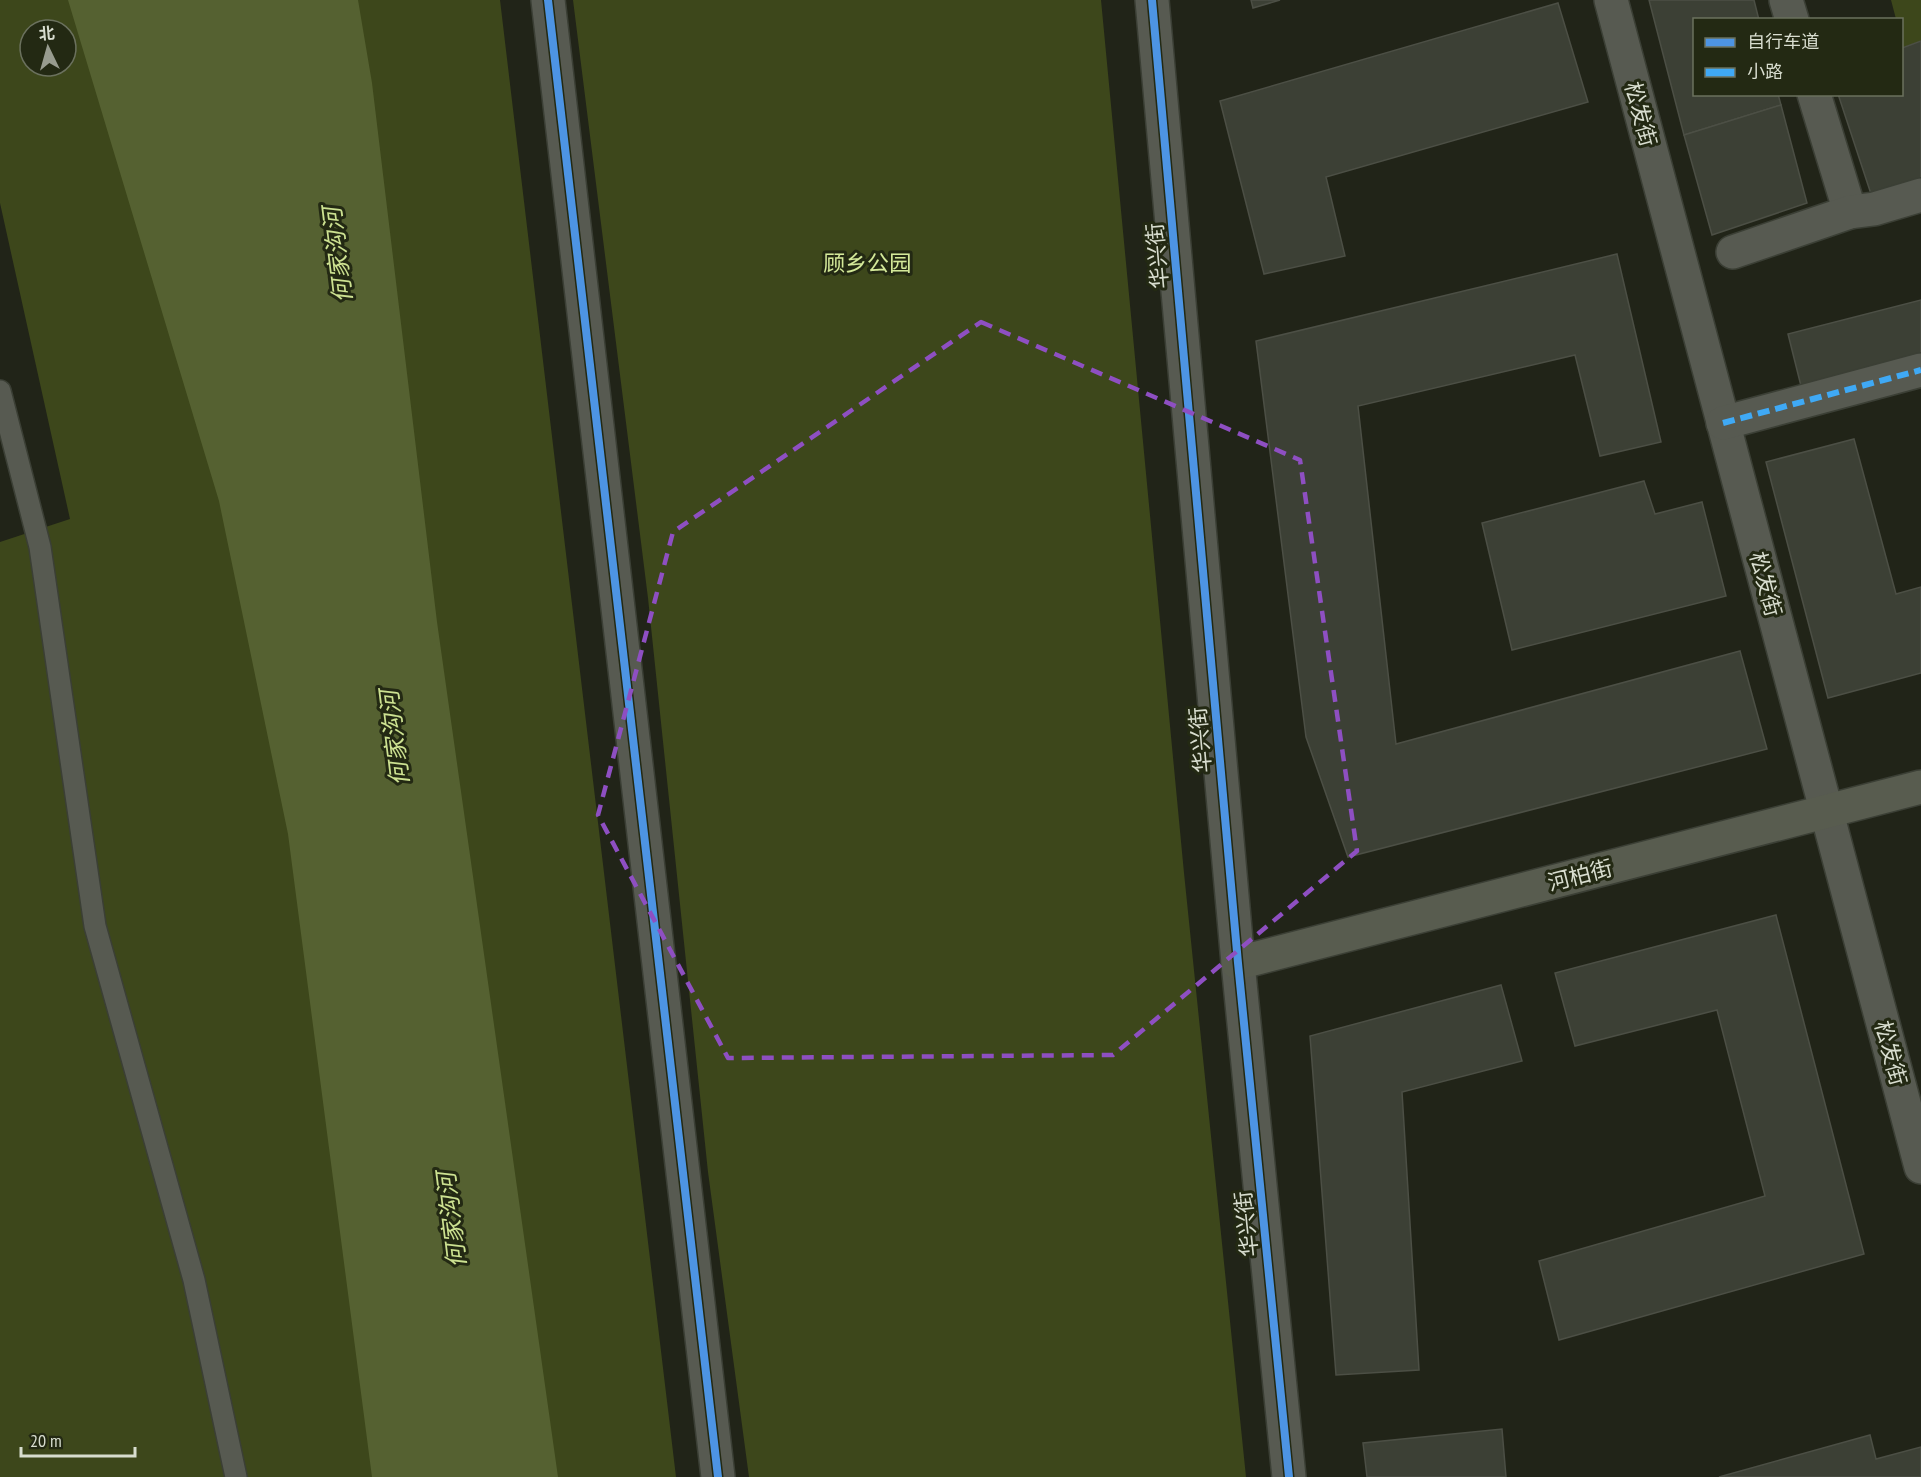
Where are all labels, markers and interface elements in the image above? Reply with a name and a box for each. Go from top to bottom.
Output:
north arrow [18,18,78,78]
legend [1693,18,1903,96]
text: 北 [38,22,56,44]
text: 自行车道 [1747,30,1819,53]
text: 小路 [1747,60,1783,83]
street label: 松发街 [1619,78,1663,150]
water label: 何家沟河 [316,202,359,305]
street label: 华兴街 [1140,222,1174,290]
park label: 顾乡公园 [823,249,911,277]
street label: 松发街 [1744,548,1788,620]
water label: 何家沟河 [373,685,416,788]
street label: 华兴街 [1183,706,1217,774]
street label: 河柏街 [1545,853,1615,897]
street label: 松发街 [1869,1017,1913,1089]
water label: 何家沟河 [430,1167,473,1270]
street label: 华兴街 [1229,1190,1263,1258]
scale bar [21,1420,135,1458]
text: 20 m [30,1429,62,1452]

